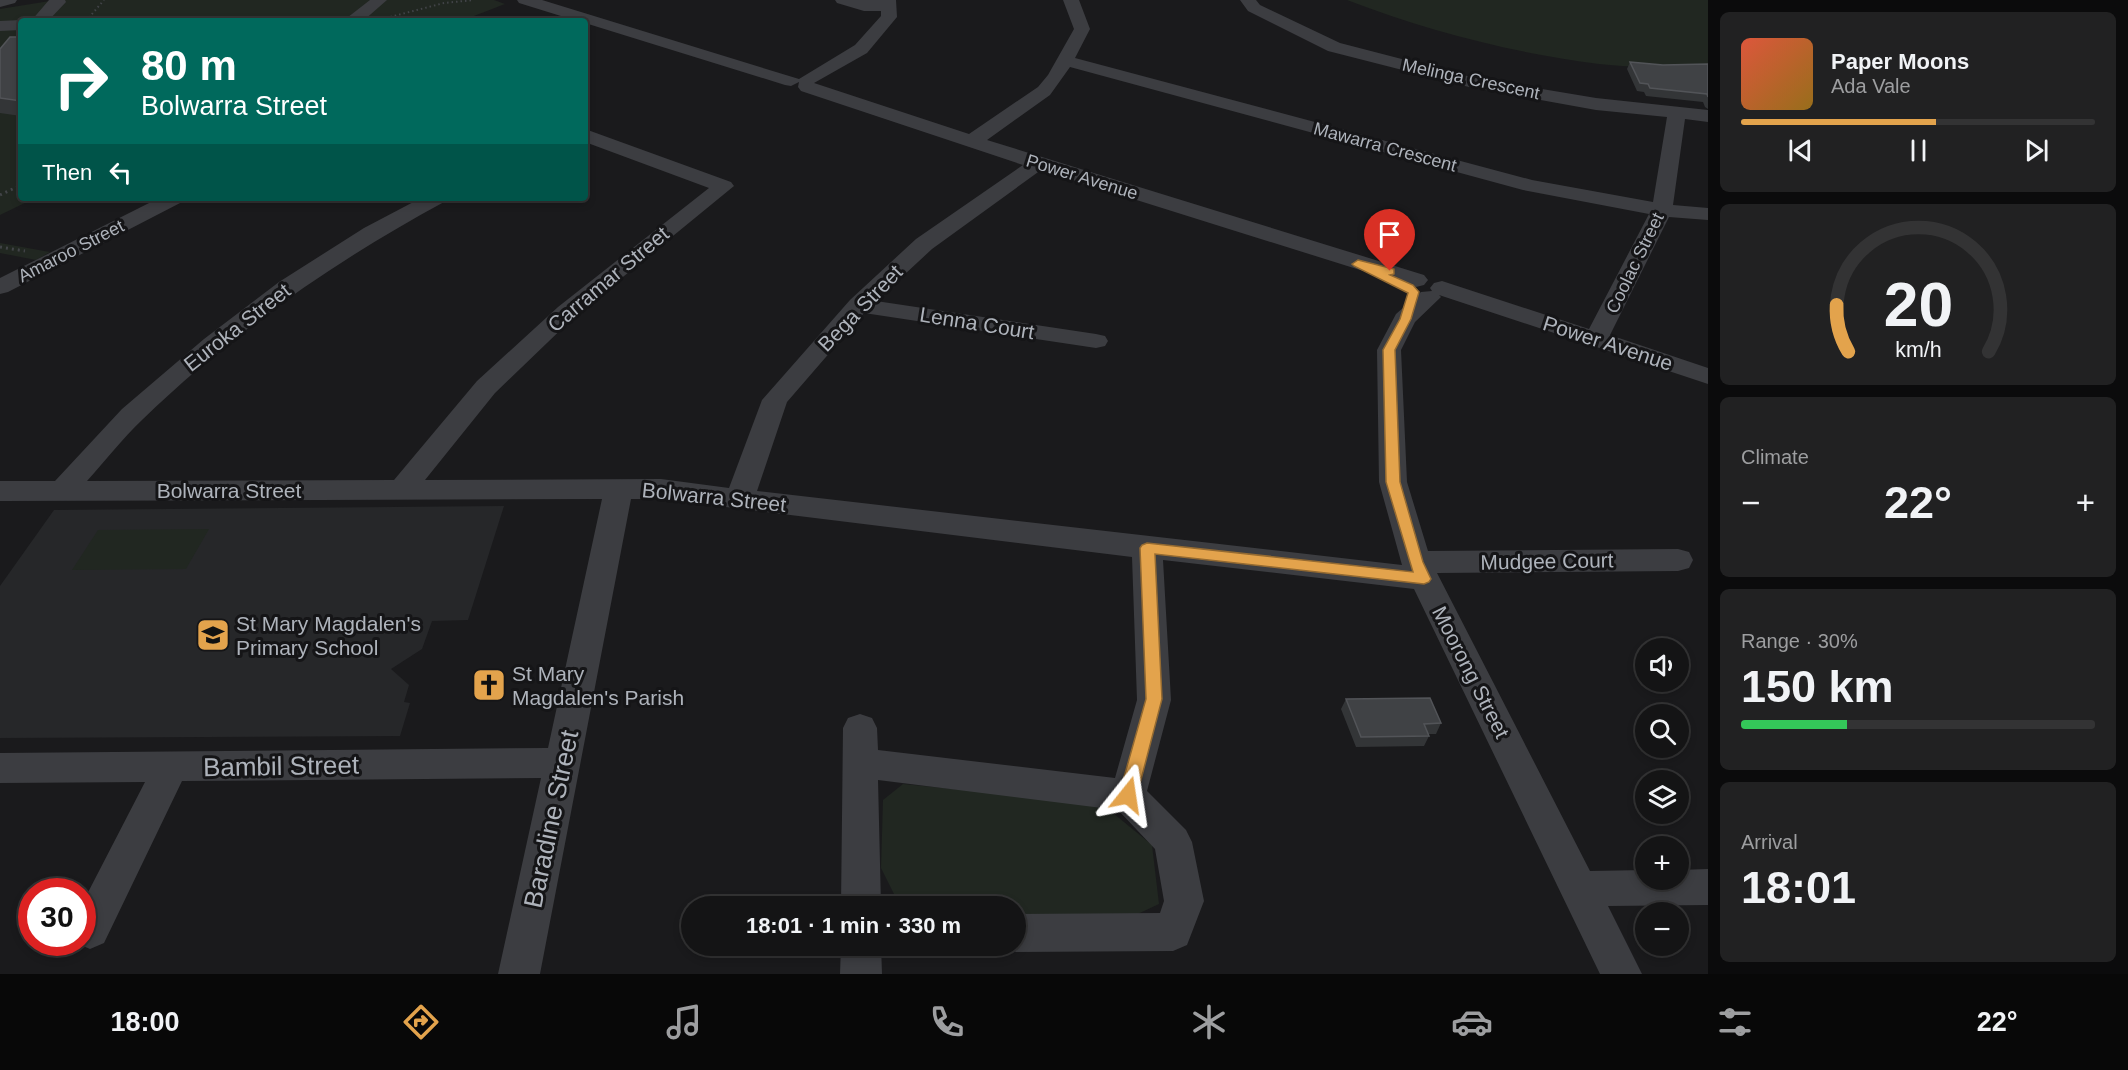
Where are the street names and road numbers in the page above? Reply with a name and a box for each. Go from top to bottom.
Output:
street label: Melinga Crescent [1400,55,1542,103]
street label: Mawarra Crescent [1311,118,1459,176]
street label: Power Avenue [1024,151,1140,203]
street label: Coolac Street [1602,210,1668,316]
street label: Amaroo Street [15,216,127,286]
street label: Carramar Street [543,222,673,336]
street label: Bega Street [813,260,907,356]
street label: Euroka Street [179,278,295,376]
street label: Lenna Court [918,303,1036,343]
street label: Power Avenue [1540,311,1676,375]
street label: Bolwarra Street [641,478,787,516]
street label: Bolwarra Street [157,479,302,502]
street label: Mudgee Court [1480,548,1614,574]
street label: Moorong Street [1428,602,1514,742]
street label: Baradine Street [518,727,585,910]
street label: Bambil Street [203,750,360,782]

